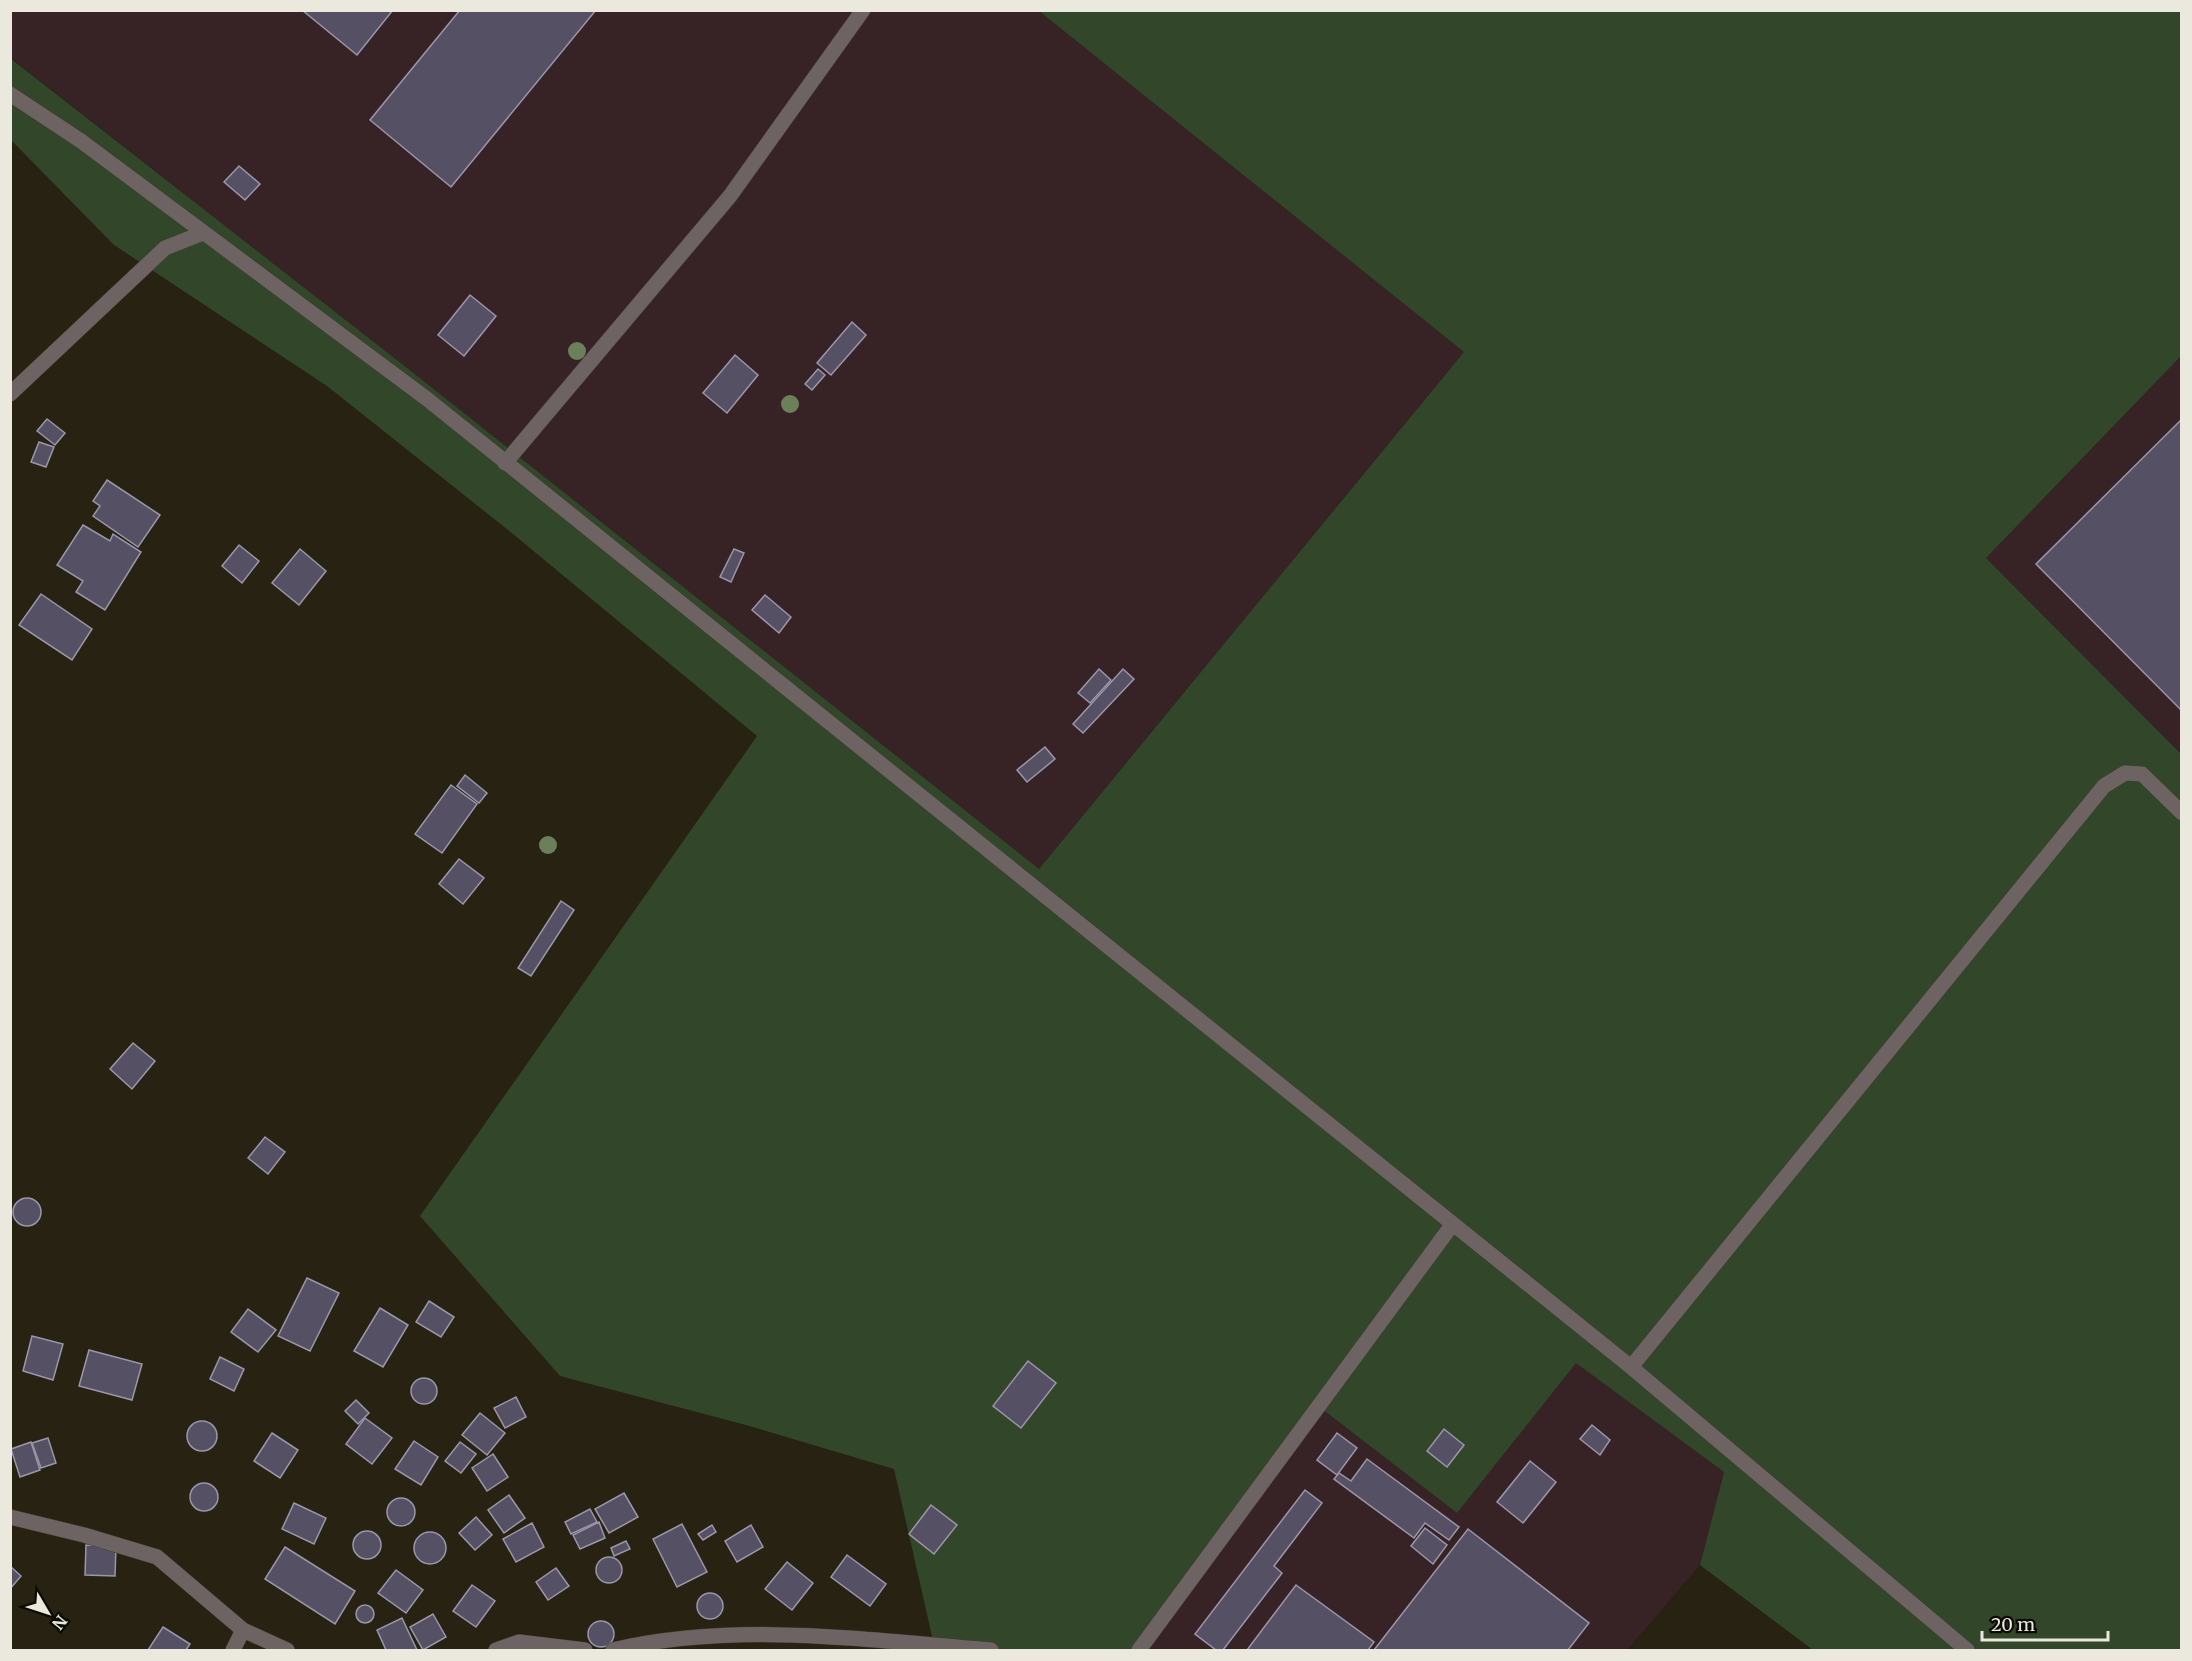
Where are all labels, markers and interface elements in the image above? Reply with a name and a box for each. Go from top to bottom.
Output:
north arrow [18,1583,78,1643]
scale bar [1982,1604,2108,1642]
text: N [48,1611,71,1634]
text: 20 m [1991,1613,2035,1636]

